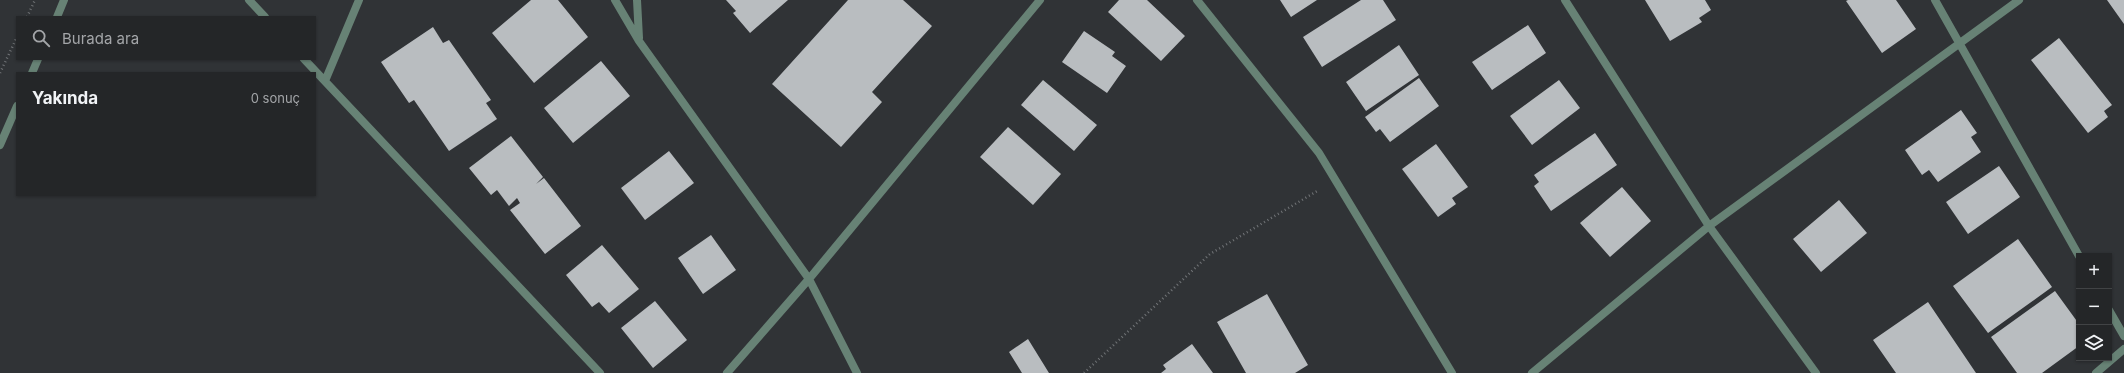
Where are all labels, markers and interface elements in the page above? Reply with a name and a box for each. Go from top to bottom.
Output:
search box [16,16,316,60]
icon: search [30,27,52,49]
text: Burada ara [62,29,139,48]
text: Yakında [32,88,98,108]
text: 0 sonuç [251,90,300,106]
map controls [2076,253,2112,361]
button: + [2076,253,2112,289]
button: − [2076,289,2112,325]
button: layers [2076,325,2112,361]

